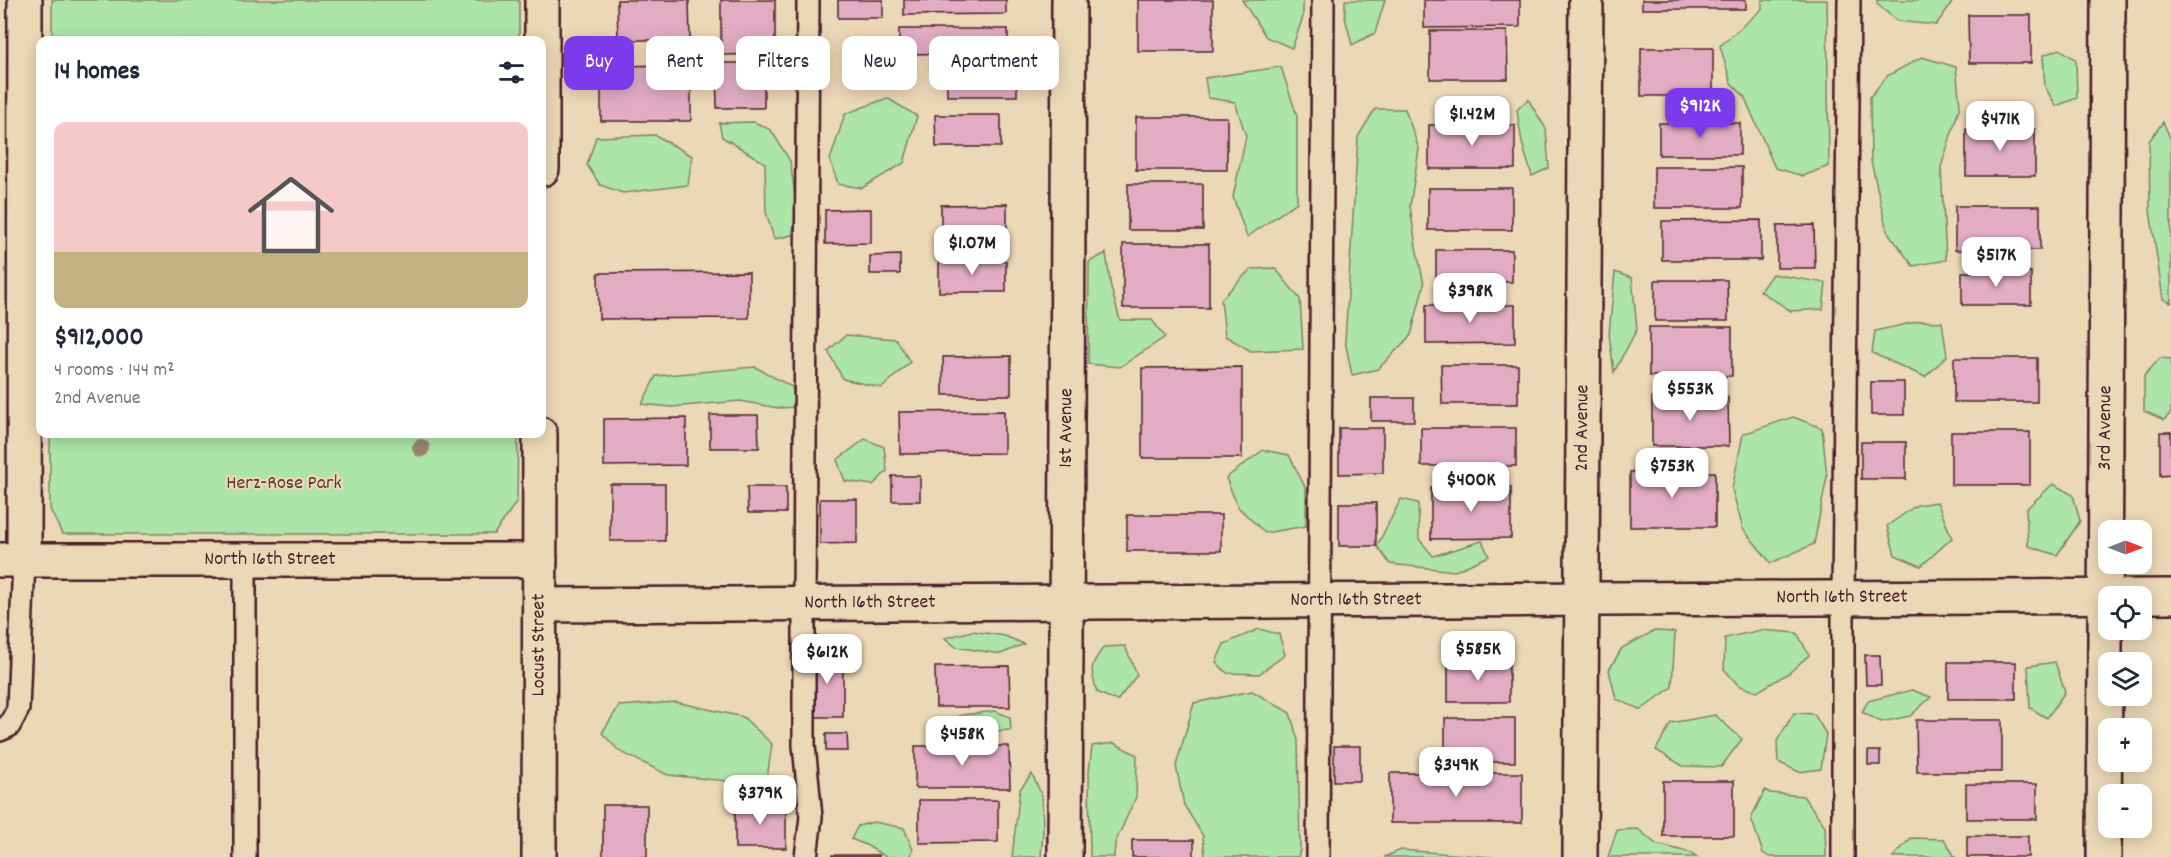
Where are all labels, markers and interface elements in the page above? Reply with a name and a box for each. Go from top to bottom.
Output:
chip: Buy [564,36,634,90]
chip: Rent [646,36,724,90]
chip: Filters [736,36,830,90]
chip: New [842,36,917,90]
chip: Apartment [929,36,1059,90]
text: 14 homes [54,54,140,91]
icon: filters [495,56,528,89]
pin: $912K [1658,88,1742,139]
text: $912K [1679,93,1721,121]
pin: $1.42M [1423,96,1521,147]
text: $1.42M [1449,101,1495,129]
pin: $471K [1958,101,2042,152]
text: $471K [1980,106,2020,134]
icon: home [237,161,345,269]
pin: $1.07M [923,225,1021,276]
text: $1.07M [948,230,996,258]
pin: $517K [1954,237,2038,288]
text: $517K [1976,242,2016,270]
pin: $398K [1428,273,1512,324]
text: $398K [1447,278,1493,306]
text: $912,000 [54,320,144,357]
text: 4 rooms · 144 m² [54,357,175,385]
pin: $553K [1648,371,1732,422]
text: $553K [1667,376,1713,404]
street label: 2nd Avenue [1569,384,1597,471]
text: 2nd Avenue [54,385,141,413]
street label: 3rd Avenue [2092,385,2120,471]
street label: 1st Avenue [1053,388,1081,468]
pin: $753K [1630,448,1714,499]
text: $753K [1649,453,1695,481]
pin: $400K [1429,462,1513,513]
text: $400K [1446,467,1496,495]
park label: Herz-Rose Park [226,470,342,498]
north arrow [2098,520,2152,574]
map controls [2098,520,2152,838]
street label: North 16th Street [204,546,336,574]
street label: North 16th Street [1776,583,1908,612]
street label: North 16th Street [1290,586,1422,615]
button: locate [2098,586,2152,640]
street label: North 16th Street [804,589,936,618]
street label: Locust Street [525,594,554,696]
pin: $585K [1436,631,1520,682]
pin: $612K [785,634,869,685]
text: $585K [1455,636,1501,664]
text: $612K [806,639,848,667]
button: layers [2098,652,2152,706]
pin: $458K [920,716,1004,767]
button: + [2098,718,2152,772]
text: $458K [940,721,984,749]
pin: $349K [1414,747,1498,798]
text: $349K [1433,752,1479,780]
pin: $379K [718,775,802,826]
text: $379K [737,780,783,808]
button: − [2098,784,2152,838]

